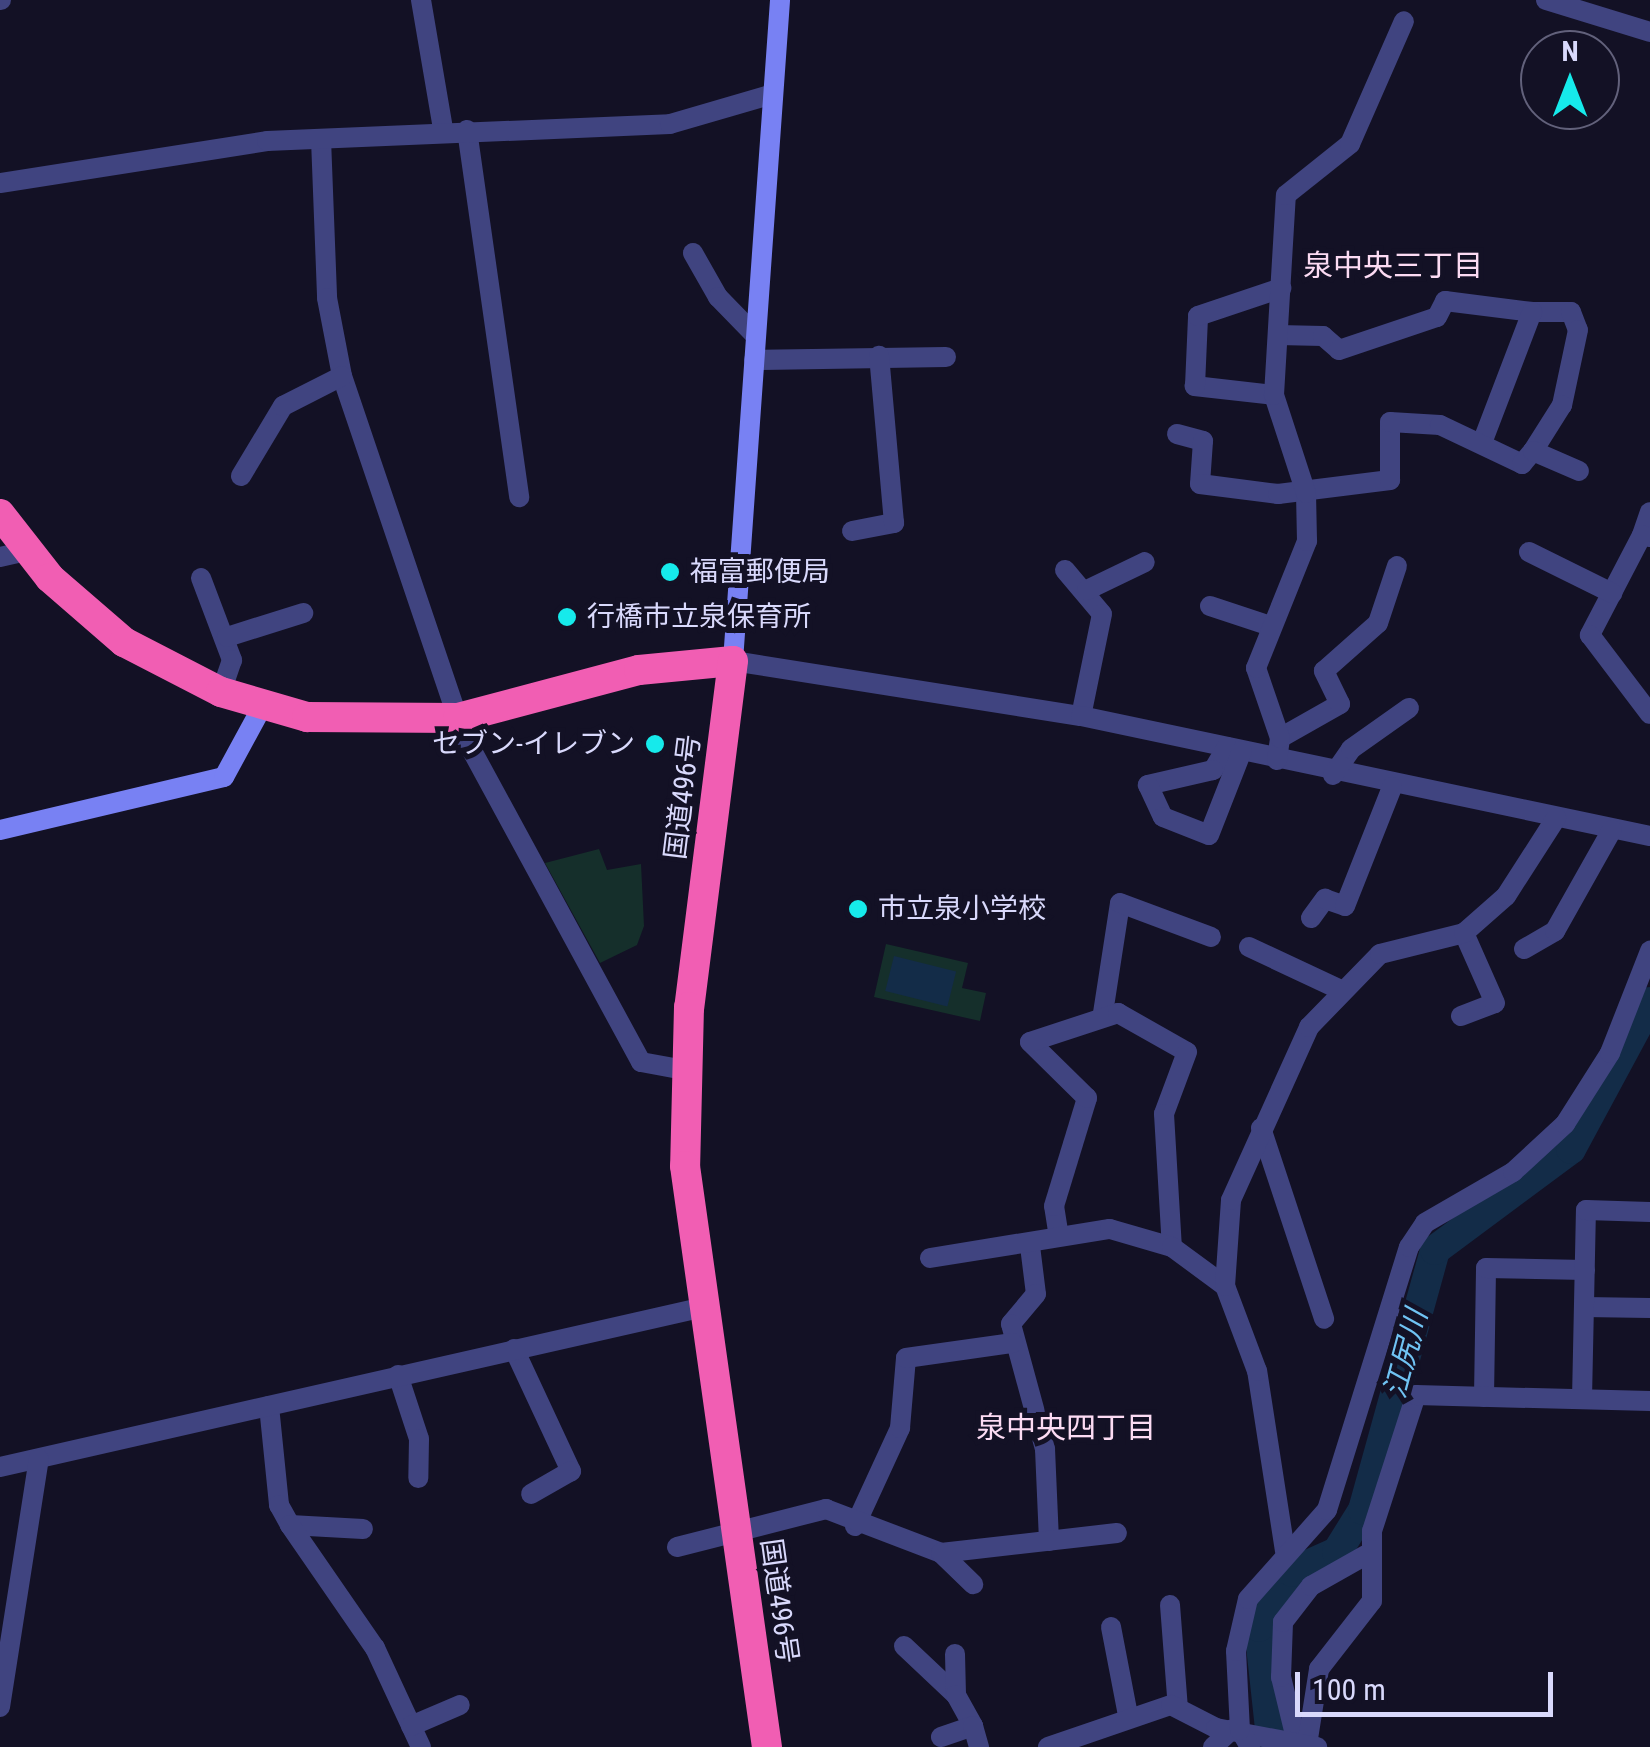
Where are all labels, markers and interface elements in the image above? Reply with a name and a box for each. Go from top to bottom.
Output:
north arrow [1520,30,1620,130]
text: N [1561,35,1579,68]
district label: 泉中央三丁目 [1303,248,1483,284]
place label: 福富郵便局 [690,555,830,589]
marker: 福富郵便局 [659,561,681,583]
place label: 行橋市立泉保育所 [587,600,811,634]
marker: 行橋市立泉保育所 [556,606,578,628]
place label: セブン-イレブン [432,727,635,761]
marker: セブン-イレブン [644,733,666,755]
street label: 国道496号 [659,733,707,861]
place label: 市立泉小学校 [878,892,1046,926]
marker: 市立泉小学校 [847,898,869,920]
water label: 江尻川 [1377,1306,1435,1402]
district label: 泉中央四丁目 [976,1410,1156,1446]
street label: 国道496号 [754,1537,804,1665]
scale bar [1300,1652,1558,1714]
text: 100 m [1312,1672,1386,1707]

